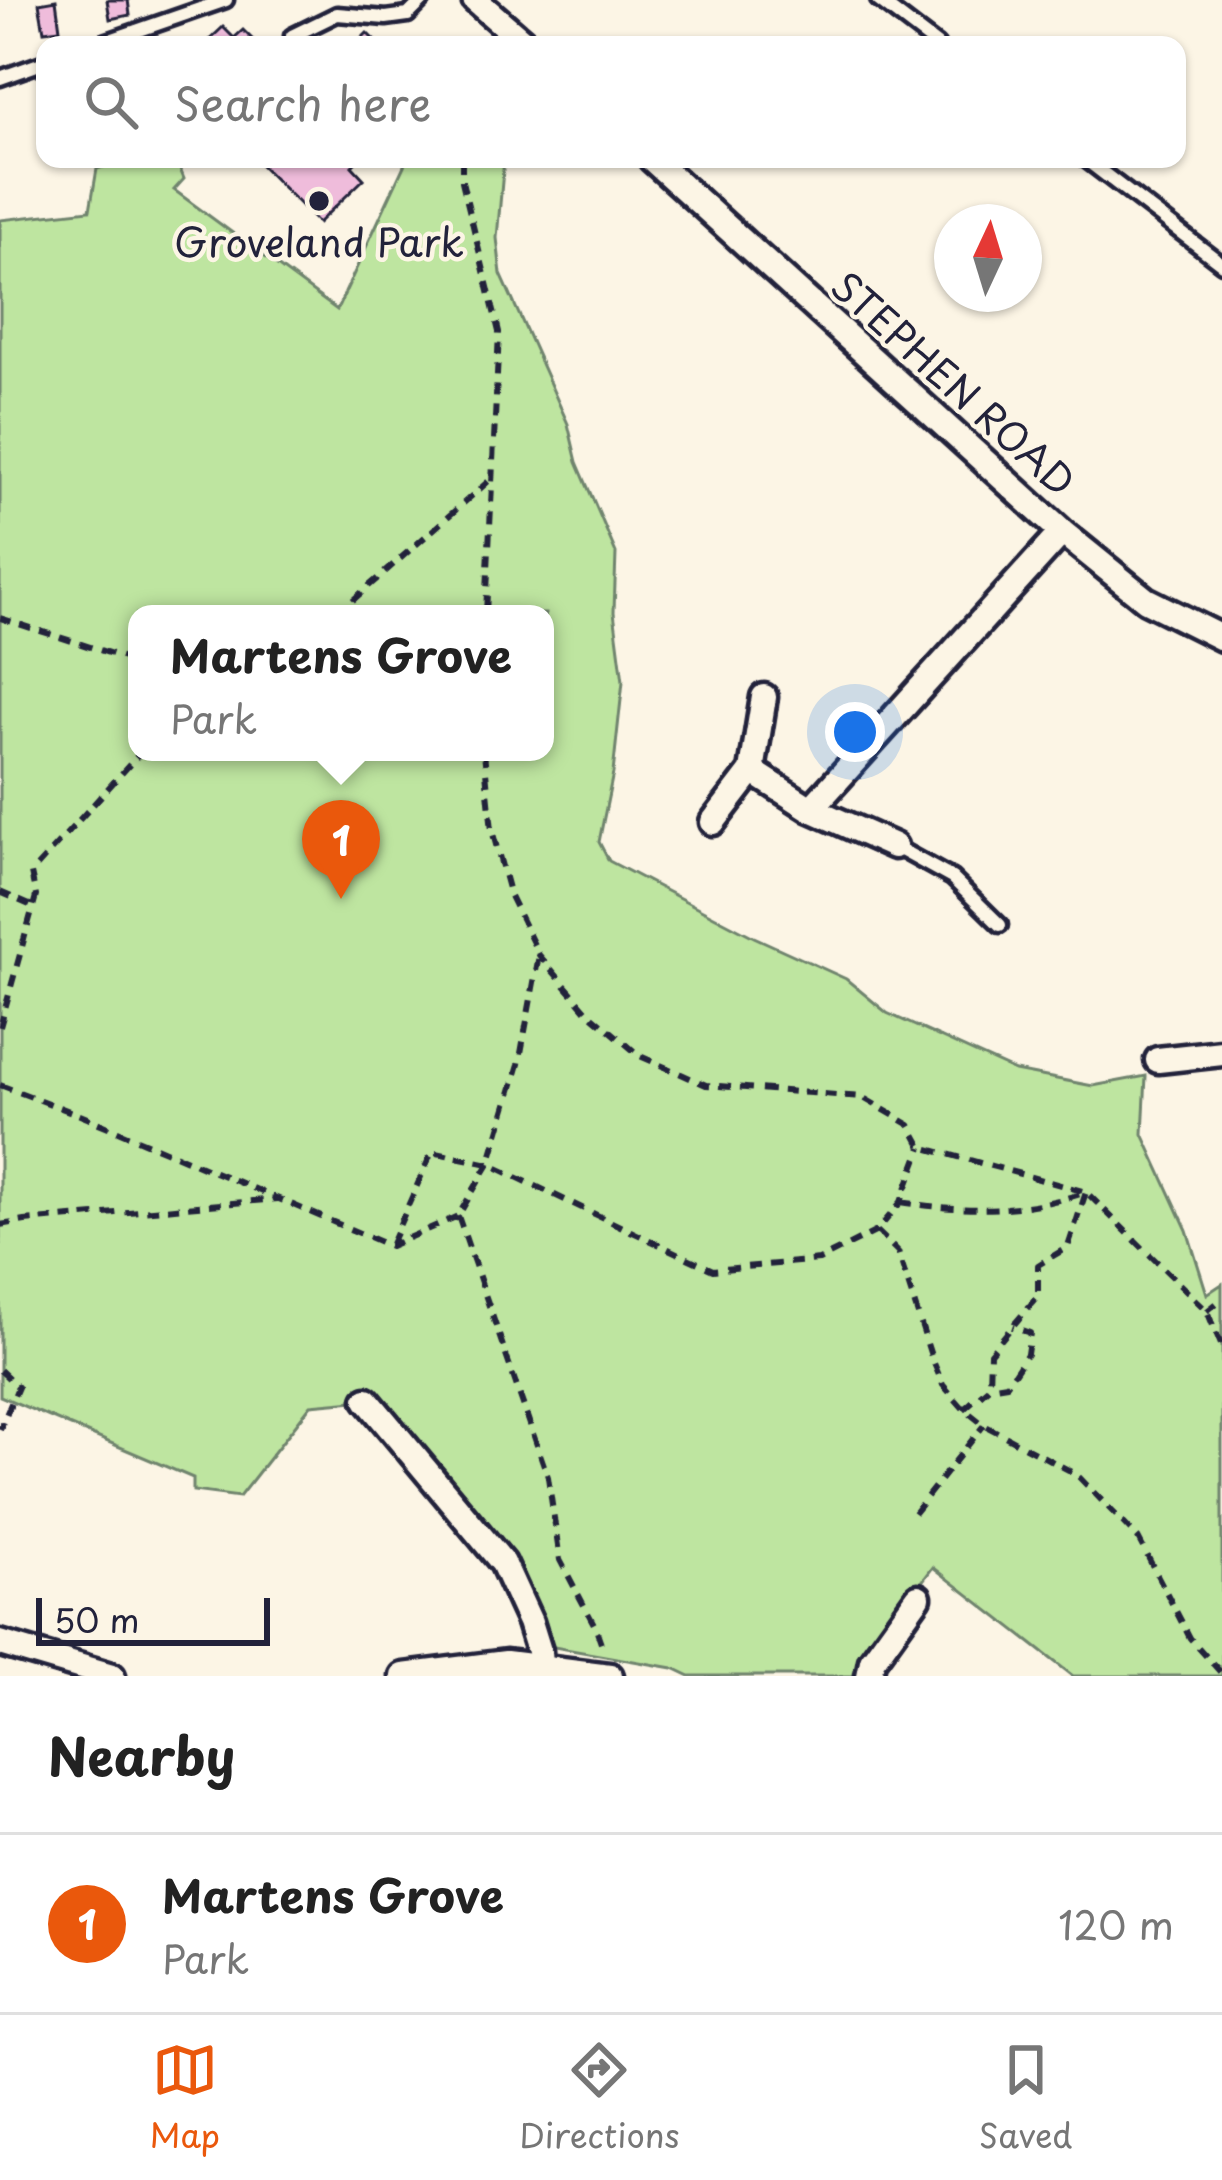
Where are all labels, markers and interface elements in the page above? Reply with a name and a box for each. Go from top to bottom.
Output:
search box [36,36,1186,168]
text: Search here [174,68,431,136]
icon: search [78,69,144,135]
marker: Groveland Park [306,188,332,214]
north arrow [934,204,1042,312]
place label: Groveland Park [174,211,464,270]
street label: STEPHEN ROAD [819,256,1090,508]
popup [128,605,554,761]
text: Martens Grove [170,620,512,688]
text: Park [170,688,257,747]
your location [825,702,885,762]
pin: 1 [302,800,380,899]
scale bar [36,1592,270,1645]
text: 50 m [54,1594,140,1644]
text: Nearby [48,1716,235,1793]
text: Martens Grove [162,1860,504,1928]
text: 1 [78,1894,96,1953]
text: 120 m [1058,1894,1174,1953]
text: Park [162,1928,249,1987]
tab: Map [150,2037,220,2159]
tab: Directions [519,2037,680,2159]
tab: Saved [979,2037,1072,2159]

